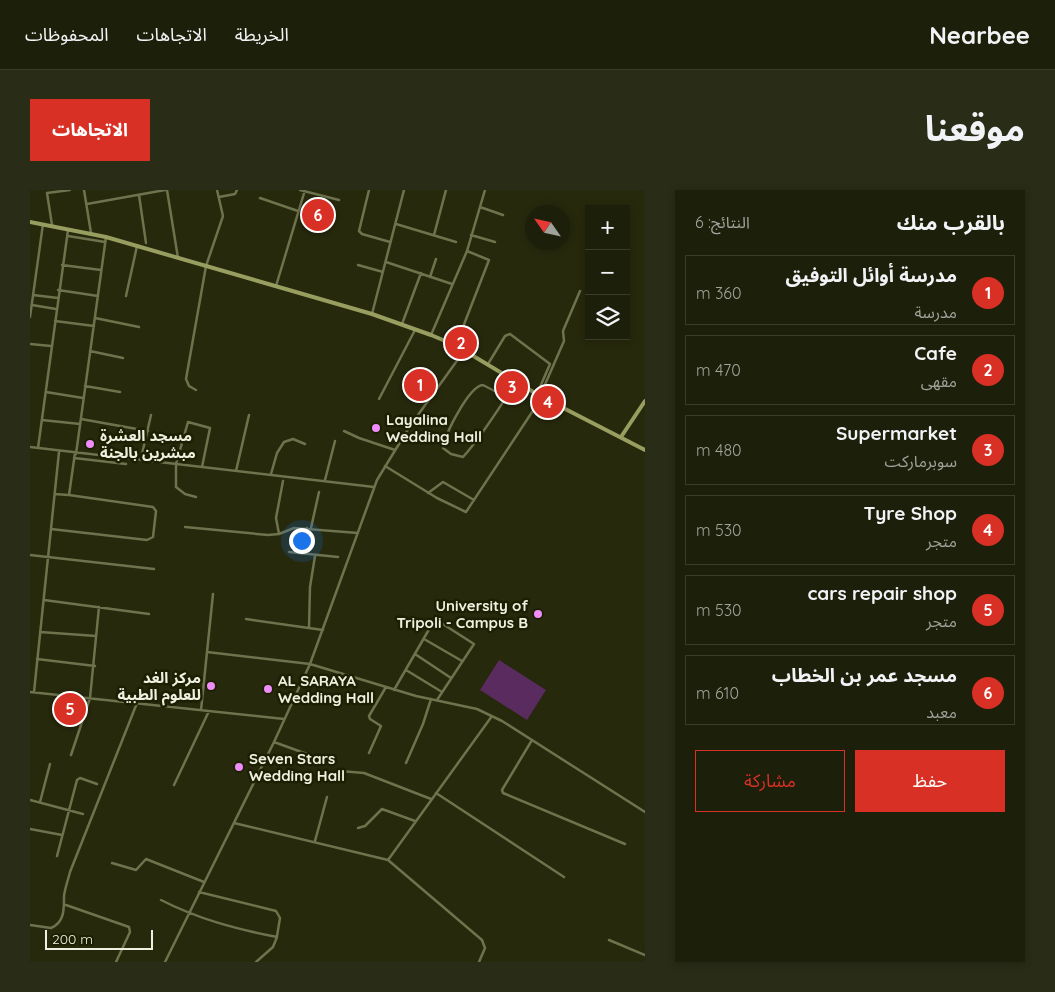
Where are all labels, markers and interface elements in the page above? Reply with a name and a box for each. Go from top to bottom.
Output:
text: Nearbee [929,20,1030,50]
text: المحفوظات [25,23,109,46]
text: الاتجاهات [137,23,207,46]
text: الخريطة [235,23,289,46]
button: الاتجاهات [30,99,150,161]
text: موقعنا [925,106,1025,150]
pin: 6 [302,196,334,234]
north arrow [525,205,570,250]
map controls [585,205,630,340]
button: + [585,205,630,250]
text: بالقرب منك [897,209,1005,235]
text: النتائج: 6 [695,212,750,232]
button: − [585,250,630,295]
text: مدرسة أوائل التوفيق [786,263,957,287]
text: 360 m [696,283,741,303]
text: 1 [985,283,991,303]
button: layers [585,295,630,340]
text: مدرسة [914,302,957,322]
pin: 2 [445,324,477,362]
text: Cafe [914,341,957,365]
text: 470 m [696,360,741,380]
text: 2 [983,360,993,380]
pin: 1 [404,366,436,404]
pin: 3 [496,368,528,406]
text: مقهى [921,371,957,391]
pin: 4 [532,383,564,421]
place label: Layalina Wedding Hall [386,410,482,446]
text: Supermarket [836,421,957,445]
marker: Layalina Wedding Hall [370,422,382,434]
place label: مسجد العشرة مبشرين بالجنة [100,426,196,462]
marker: مسجد العشرة مبشرين بالجنة [84,438,96,450]
text: 480 m [696,440,742,460]
text: 3 [984,440,992,460]
text: سوبرماركت [885,451,957,471]
text: Tyre Shop [864,501,957,525]
text: 530 m [696,520,742,540]
text: 4 [983,520,993,540]
your location [289,528,315,554]
text: متجر [926,531,957,551]
text: cars repair shop [807,581,957,605]
place label: University of Tripoli - Campus B [397,596,528,632]
text: 530 m [696,600,742,620]
text: 5 [983,600,993,620]
marker: University of Tripoli - Campus B [532,608,544,620]
text: متجر [926,611,957,631]
text: مسجد عمر بن الخطاب [772,663,957,687]
place label: مركز الغد للعلوم الطبية [117,668,201,706]
place label: AL SARAYA Wedding Hall [278,671,374,707]
marker: مركز الغد للعلوم الطبية [205,680,217,692]
marker: AL SARAYA Wedding Hall [262,683,274,695]
text: 610 m [696,683,739,703]
text: 6 [984,683,992,703]
pin: 5 [54,690,86,728]
text: معبد [926,702,957,722]
place label: Seven Stars Wedding Hall [249,749,345,785]
button: مشاركة [695,750,845,812]
button: حفظ [855,750,1005,812]
marker: Seven Stars Wedding Hall [233,761,245,773]
scale bar [45,927,152,950]
text: 200 m [52,930,93,948]

